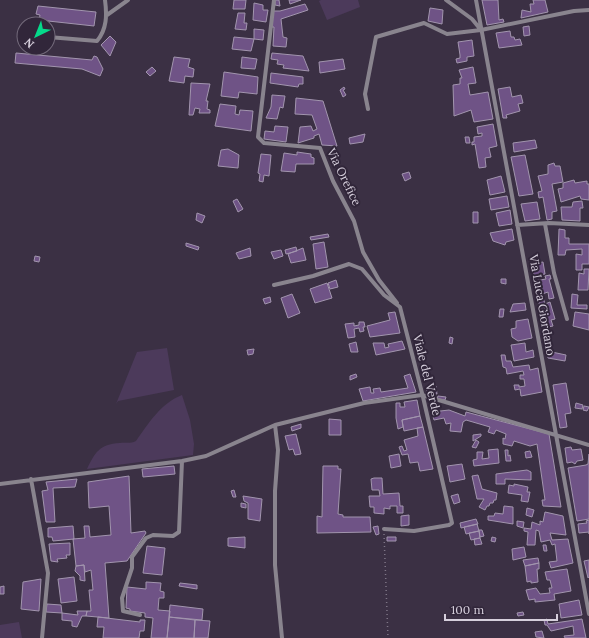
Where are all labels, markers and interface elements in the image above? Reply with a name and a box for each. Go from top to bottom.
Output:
north arrow [16,16,56,56]
text: N [21,35,37,51]
street label: Via Orefice [324,145,365,208]
street label: Via Luca Giordano [526,252,559,357]
street label: Viale del Verde [410,332,445,417]
scale bar [445,596,557,622]
text: 100 m [451,602,484,617]

